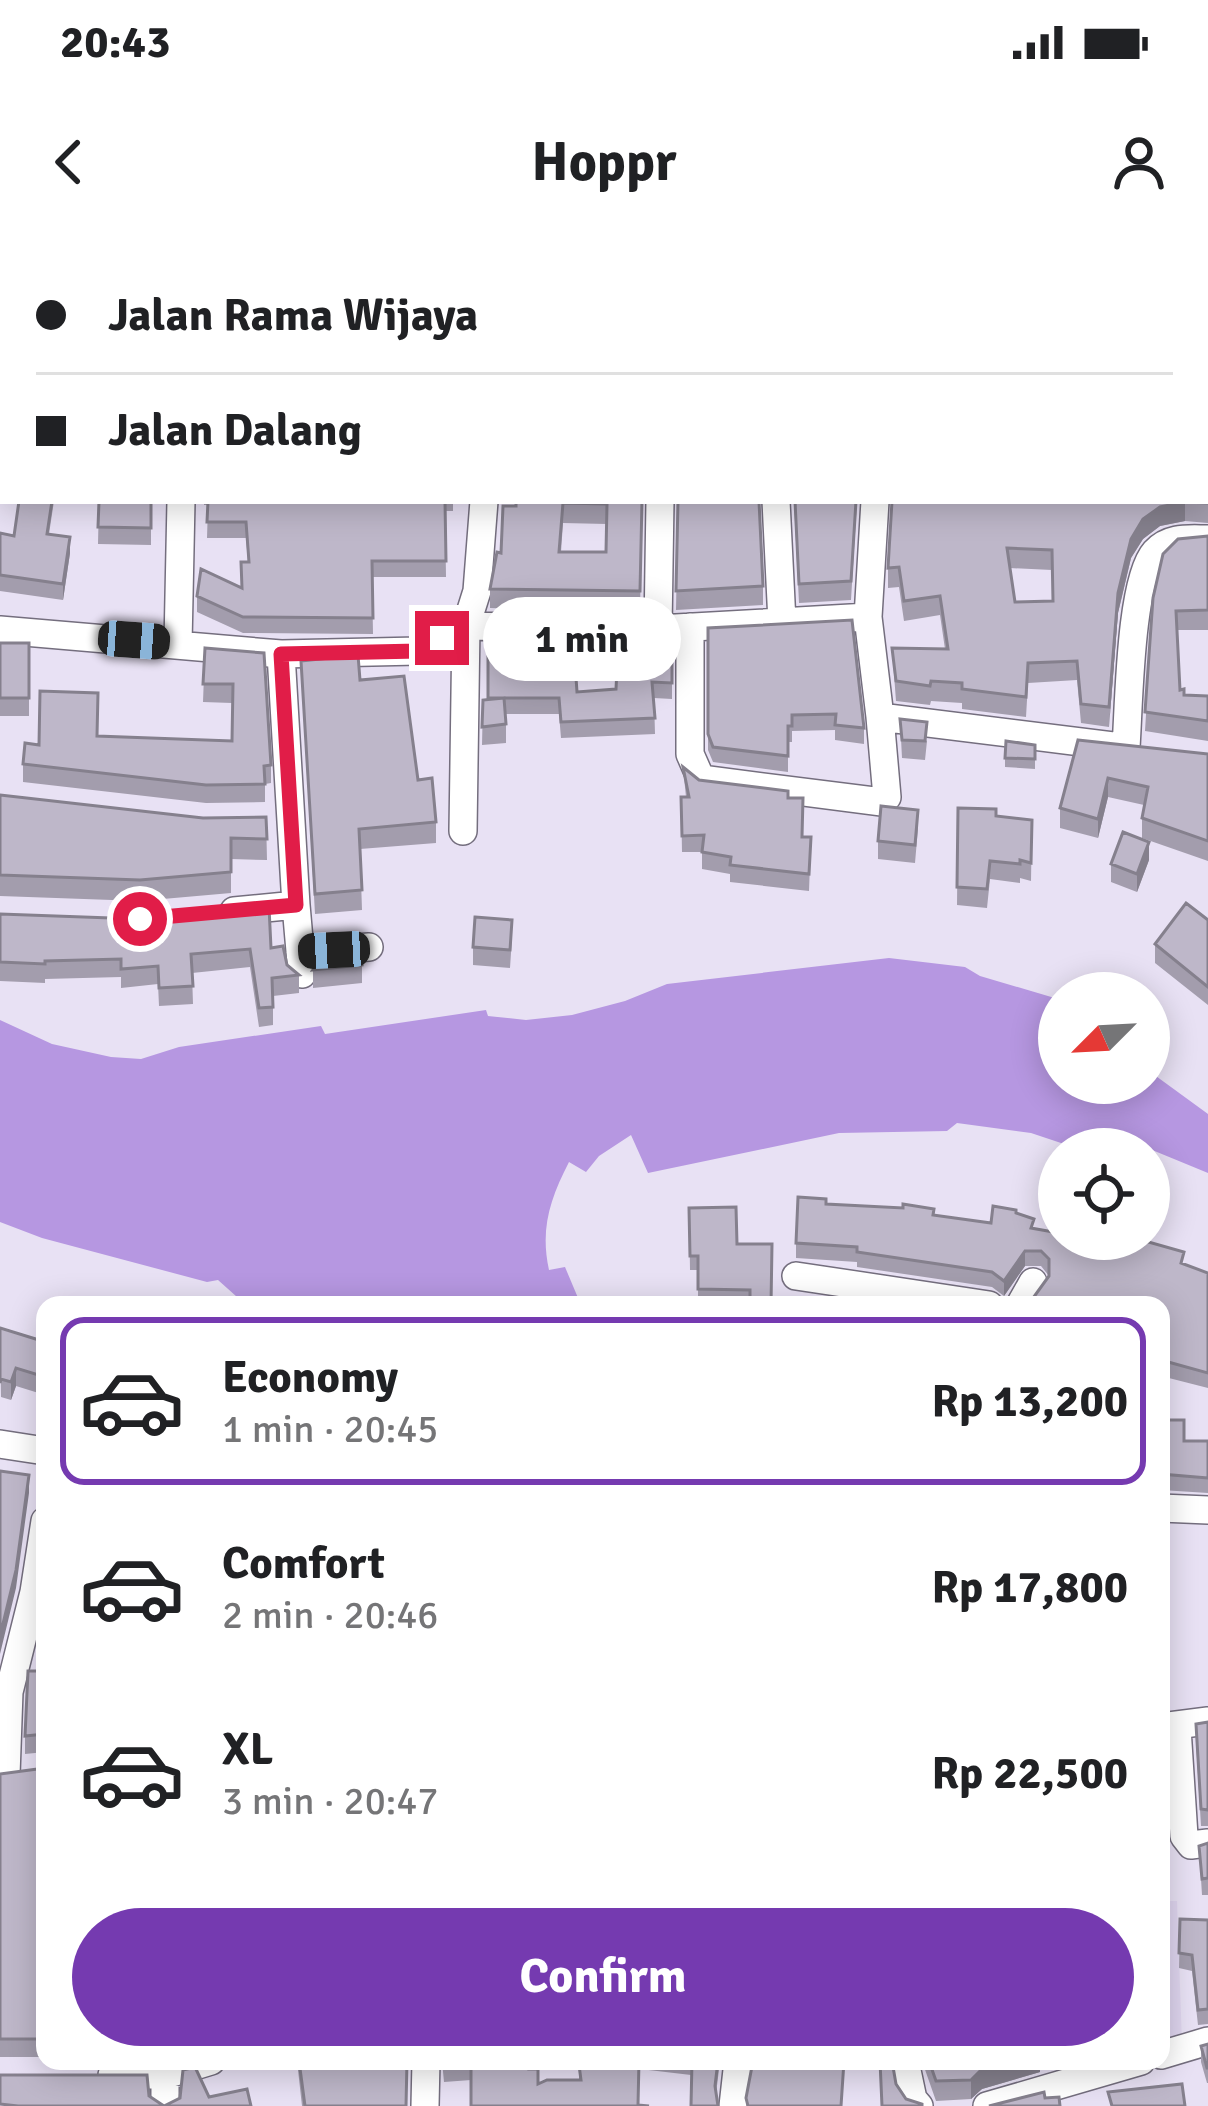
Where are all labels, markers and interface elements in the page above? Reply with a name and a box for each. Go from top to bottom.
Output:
text: 20:43 [60,15,170,70]
icon: back [36,129,102,195]
text: Hoppr [532,129,676,196]
icon: person [1106,129,1172,195]
text: Jalan Rama Wijaya [108,288,478,343]
text: Jalan Dalang [108,403,362,458]
callout: 1 min [484,596,682,680]
route end [415,611,469,665]
text: 1 min [535,615,629,663]
car [97,620,171,660]
route start [113,892,167,946]
car [297,930,371,970]
north arrow [1038,972,1170,1104]
map controls [1038,972,1170,1260]
button: locate [1038,1128,1170,1260]
icon: car [78,1347,186,1455]
text: Economy [222,1350,398,1405]
text: Rp 13,200 [931,1374,1128,1429]
text: 1 min · 20:45 [222,1405,438,1453]
icon: car [78,1533,186,1641]
text: Comfort [222,1536,385,1591]
text: Rp 17,800 [931,1560,1128,1615]
text: 2 min · 20:46 [222,1591,438,1639]
icon: car [78,1719,186,1827]
text: XL [222,1722,273,1777]
text: Rp 22,500 [931,1746,1128,1801]
text: 3 min · 20:47 [222,1777,438,1825]
button: Confirm [72,1908,1134,2046]

